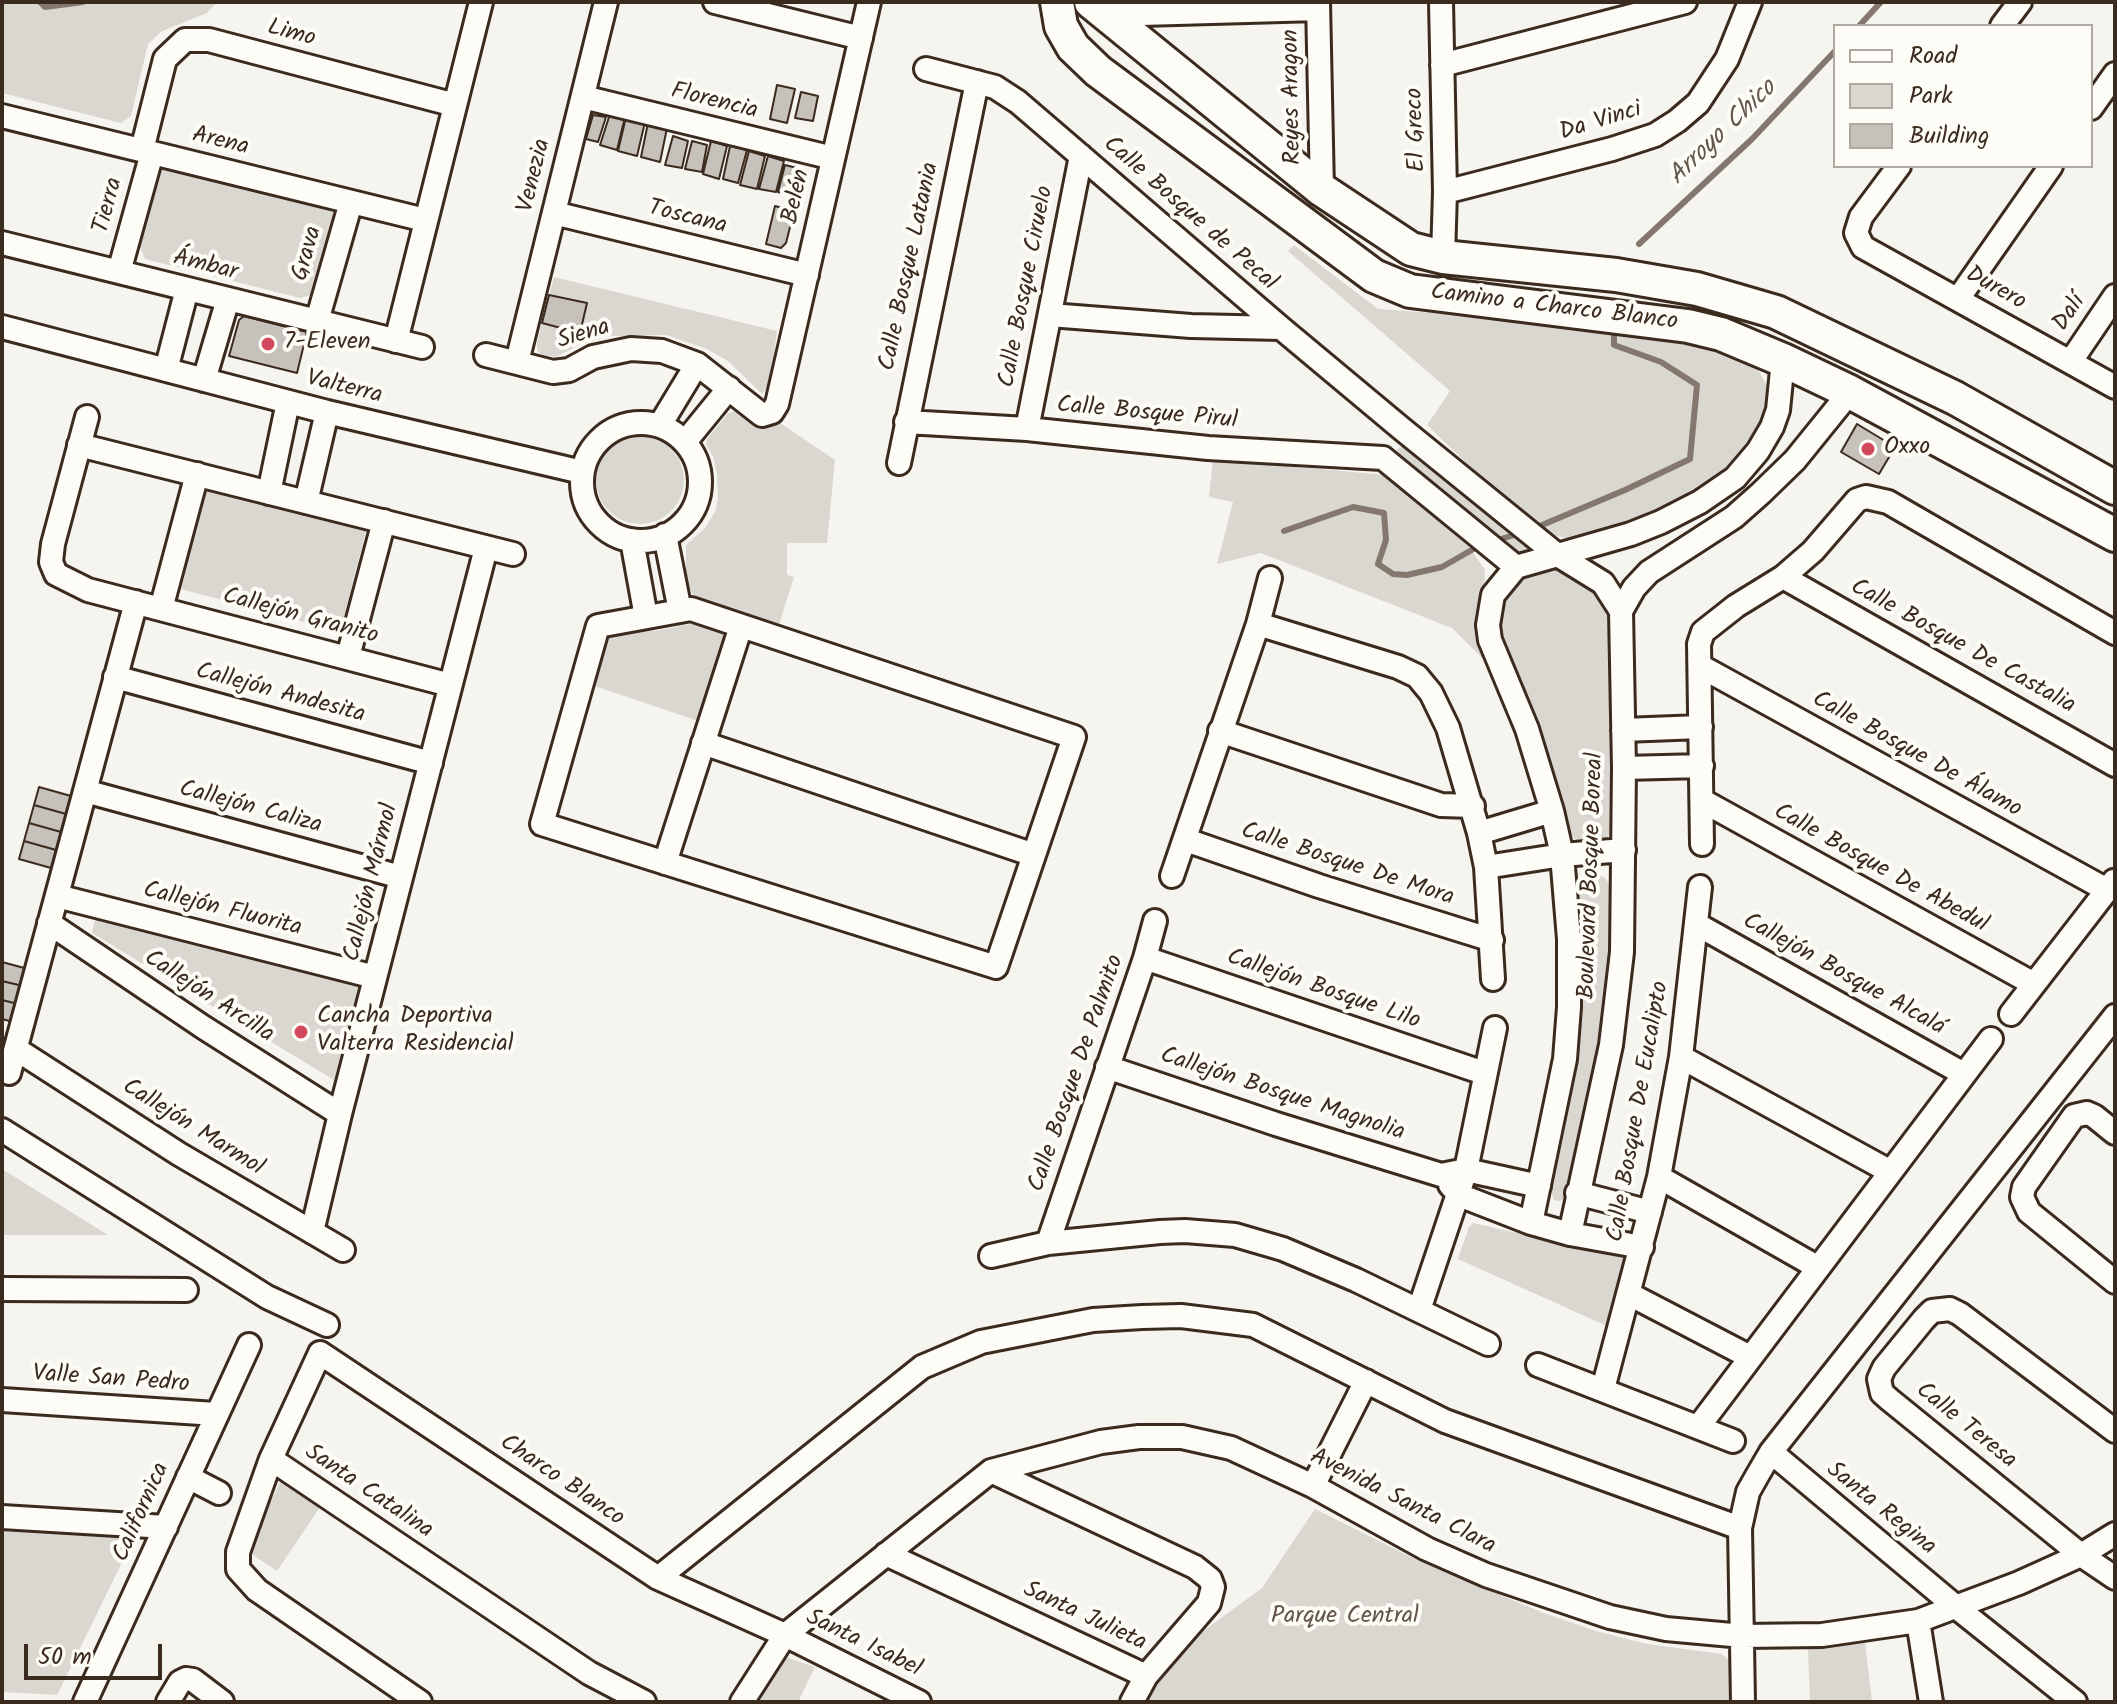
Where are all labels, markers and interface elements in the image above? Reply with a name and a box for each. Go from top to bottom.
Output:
street label: Limo [264,15,318,55]
legend [1833,24,2093,168]
street label: Reyes Aragon [1278,29,1310,165]
text: Road [1909,37,1957,76]
water label: Arroyo Chico [1663,75,1785,193]
text: Park [1909,77,1953,116]
street label: Florencia [668,78,760,128]
street label: El Greco [1402,87,1434,173]
street label: Da Vinci [1557,97,1645,149]
text: Building [1909,117,1989,156]
street label: Arena [189,122,251,164]
street label: Calle Bosque de Pecal [1096,131,1282,299]
street label: Venezia [513,136,559,216]
street label: Calle Bosque Latania [875,160,947,374]
street label: Belén [778,167,818,227]
street label: Tierra [89,175,131,237]
street label: Calle Bosque Ciruelo [994,184,1062,390]
street label: Toscana [645,195,729,243]
street label: Grava [288,223,330,285]
street label: Ámbar [170,245,240,289]
street label: Durero [1960,262,2030,318]
street label: Camino a Charco Blanco [1429,280,1679,338]
street label: Dalí [2048,290,2094,338]
street label: Siena [554,314,614,358]
place label: 7-Eleven [284,330,371,358]
marker: 7-Eleven [259,335,277,353]
street label: Valterra [303,366,385,412]
street label: Calle Bosque Pirul [1055,393,1239,437]
place label: Oxxo [1884,435,1930,463]
marker: Oxxo [1859,440,1877,458]
street label: Calle Bosque De Castalia [1845,574,2079,722]
street label: Callejón Granito [219,583,381,653]
street label: Callejón Andesita [192,659,368,731]
street label: Calle Bosque De Álamo [1806,686,2026,826]
street label: Boulevard Bosque Boreal [1574,752,1612,1000]
street label: Callejón Caliza [175,776,325,842]
street label: Calle Bosque De Abedul [1768,799,1992,941]
street label: Callejón Mármol [339,801,407,965]
street label: Calle Bosque De Mora [1237,818,1457,914]
street label: Callejón Fluorita [140,877,304,945]
street label: Callejón Bosque Alcalá [1737,908,1949,1044]
street label: Callejón Bosque Lilo [1222,944,1424,1038]
street label: Callejón Arcilla [137,945,279,1051]
street label: Calle Bosque De Palmito [1024,952,1132,1196]
street label: Calle Bosque De Eucalipto [1603,979,1677,1245]
place label: Cancha Deportiva Valterra Residencial [317,1004,514,1060]
marker: Cancha Deportiva Valterra Residencial [292,1023,310,1041]
street label: Callejón Bosque Magnolia [1156,1043,1408,1149]
street label: Callejón Marmol [116,1074,268,1184]
street label: Valle San Pedro [32,1361,190,1401]
street label: Calle Teresa [1909,1378,2021,1476]
street label: Charco Blanco [493,1430,629,1534]
street label: Santa Catalina [298,1439,438,1547]
street label: Avenida Santa Clara [1304,1444,1500,1562]
street label: Santa Regina [1819,1457,1941,1563]
street label: Californica [108,1459,178,1567]
street label: Santa Julieta [1018,1577,1150,1659]
park label: Parque Central [1271,1604,1419,1632]
street label: Santa Isabel [800,1605,926,1685]
scale bar [28,1628,166,1678]
text: 50 m [38,1638,92,1677]

